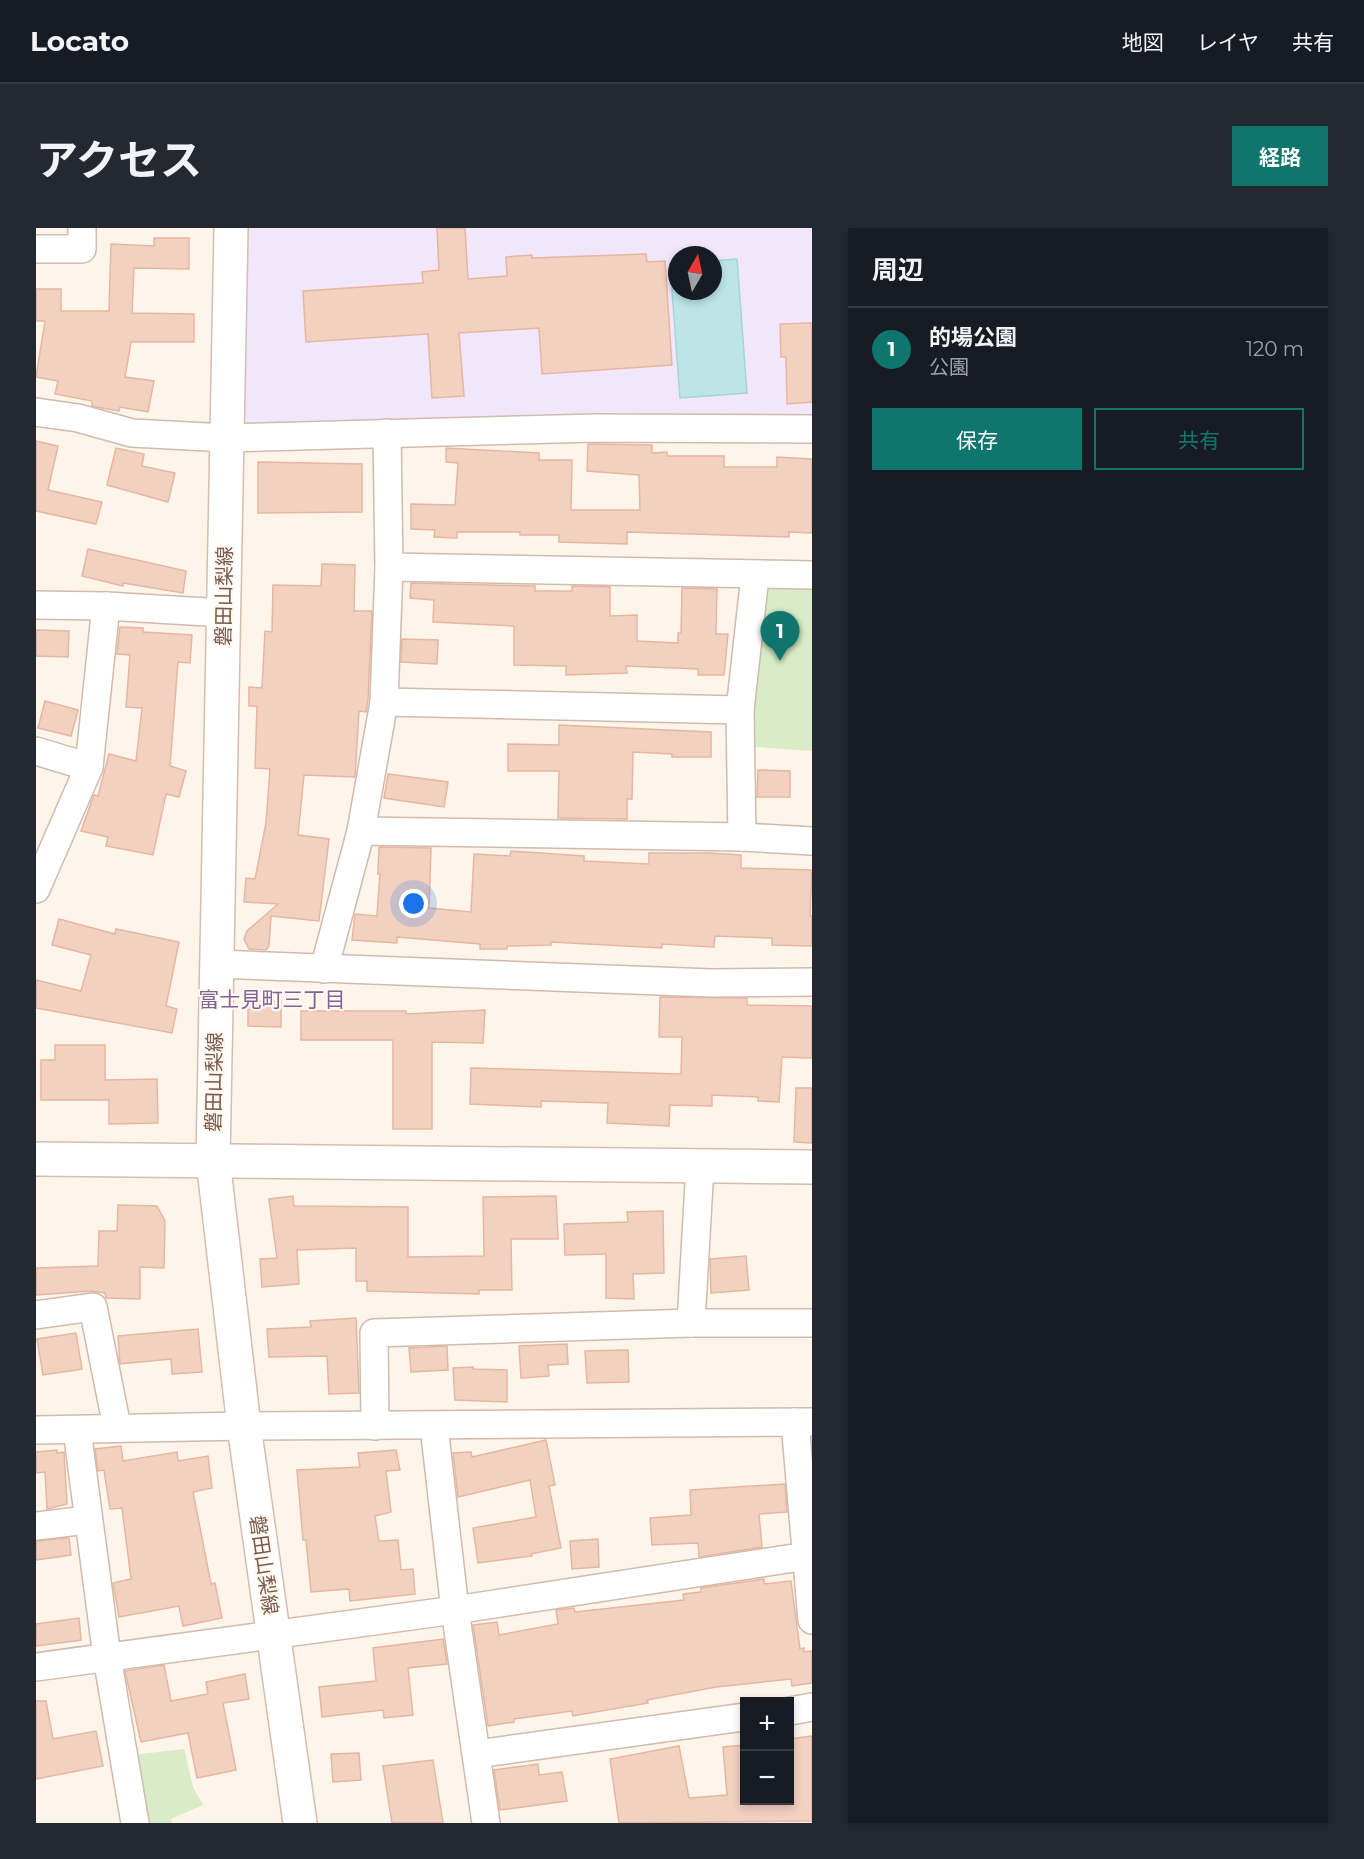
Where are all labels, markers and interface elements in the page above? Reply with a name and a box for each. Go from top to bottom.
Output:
text: Locato [30,24,129,58]
text: 地図 [1122,30,1164,55]
text: レイヤ [1197,30,1259,55]
text: 共有 [1292,30,1334,55]
button: 経路 [1232,126,1328,186]
text: アクセス [36,134,202,186]
north arrow [668,246,722,300]
text: 周辺 [872,254,924,286]
text: 的場公園 [929,324,1017,351]
text: 1 [888,337,895,361]
text: 120 m [1246,337,1304,361]
text: 公園 [929,355,969,379]
button: 保存 [872,408,1082,470]
button: 共有 [1094,408,1304,470]
street label: 磐田山梨線 [211,546,237,646]
pin: 1 [760,612,800,661]
your location [399,889,428,918]
district label: 富士見町三丁目 [199,987,346,1012]
street label: 磐田山梨線 [201,1032,227,1132]
street label: 磐田山梨線 [245,1514,283,1616]
map controls [740,1697,794,1805]
button: + [740,1697,794,1751]
button: − [740,1751,794,1805]

